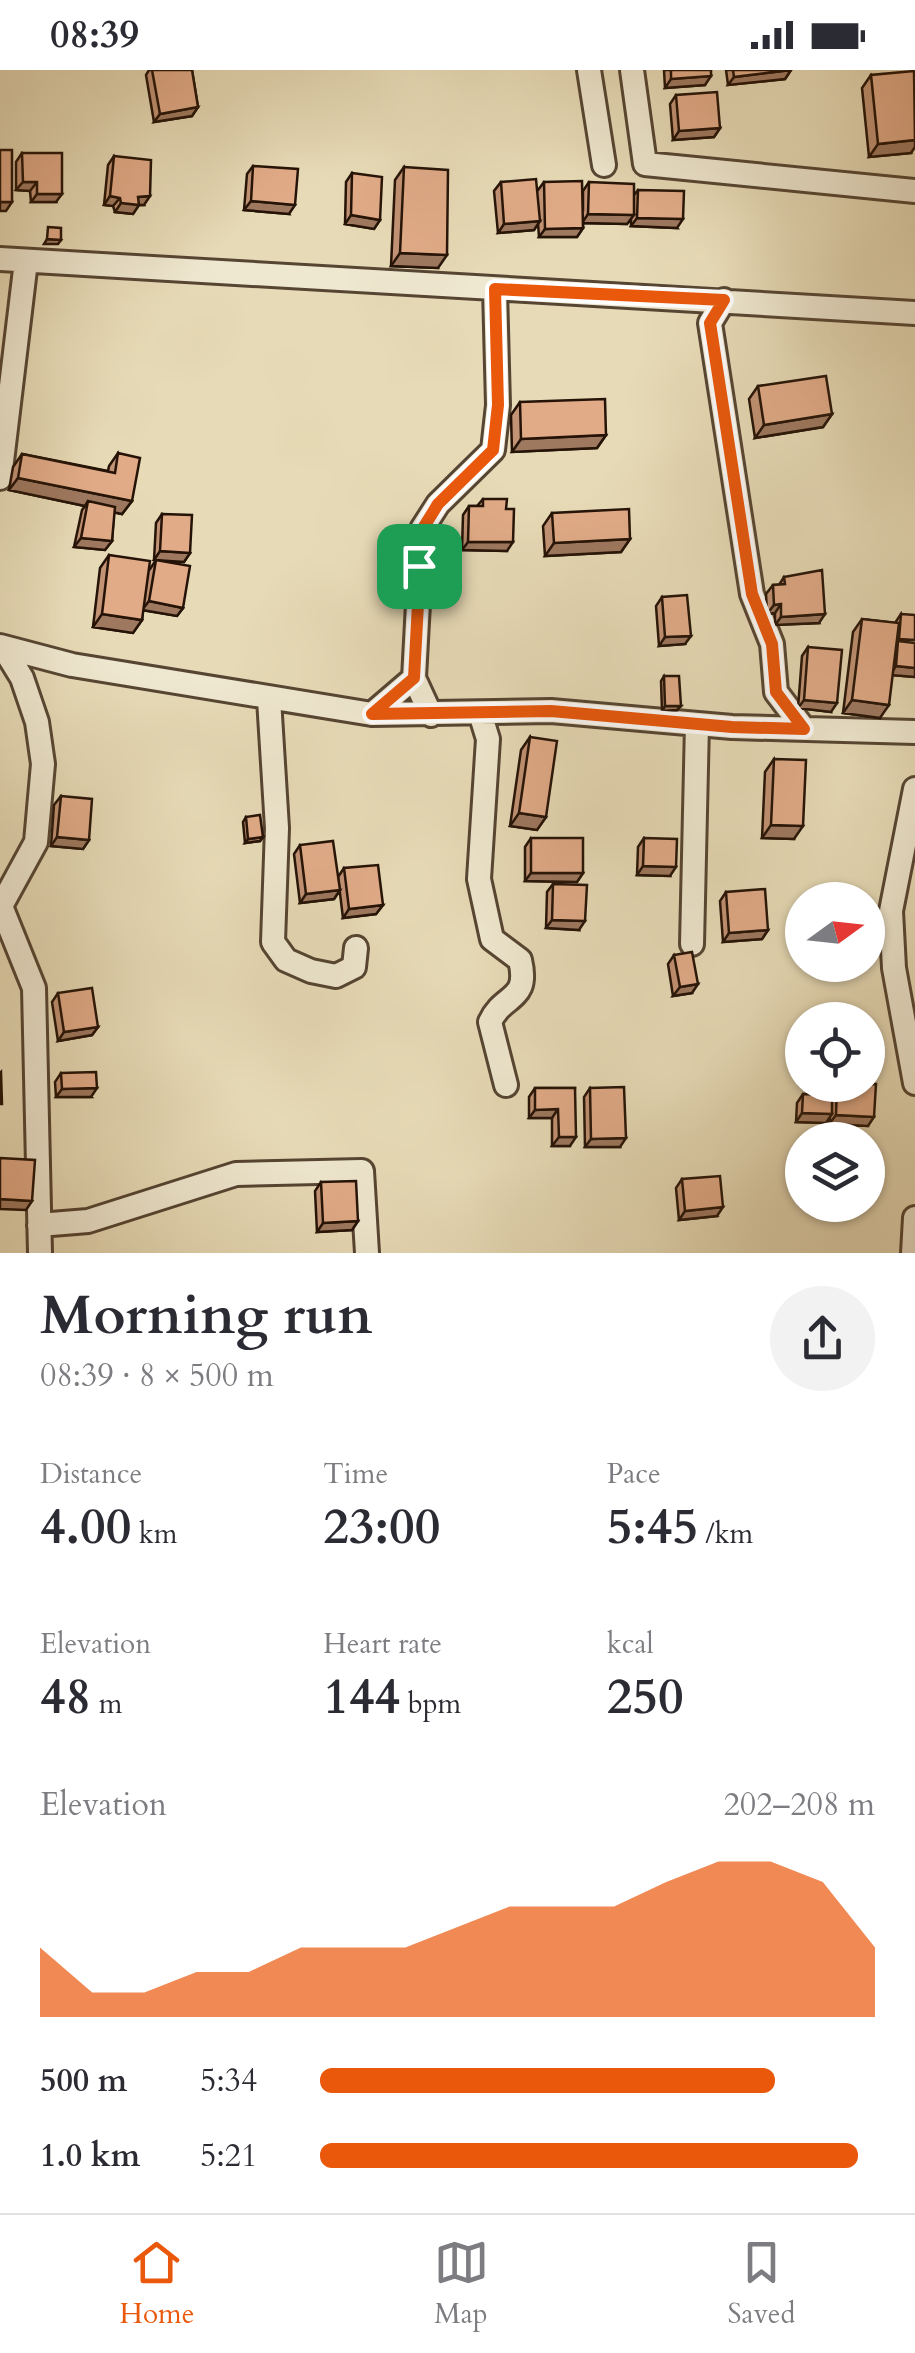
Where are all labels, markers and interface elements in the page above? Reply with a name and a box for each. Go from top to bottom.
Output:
text: 08:39 [50,9,139,61]
pin [377,524,462,609]
icon: arrive [392,539,447,594]
north arrow [785,882,885,982]
map controls [785,882,885,1222]
button: locate [785,1002,885,1102]
button: layers [785,1122,885,1222]
text: Morning run [40,1279,373,1353]
button: share [770,1286,875,1391]
text: 08:39 · 8 × 500 m [40,1354,274,1398]
text: Distance [40,1455,142,1493]
text: Time [323,1455,388,1493]
text: Pace [607,1455,661,1493]
text: 4.00 [40,1493,131,1561]
text: 23:00 [323,1493,440,1561]
text: 5:45 [607,1493,698,1561]
text: km [131,1515,178,1553]
text: /km [698,1515,753,1553]
text: Elevation [40,1625,151,1663]
text: Heart rate [323,1625,442,1663]
text: kcal [607,1625,654,1663]
text: 48 [40,1663,91,1731]
text: 144 [323,1663,400,1731]
text: 250 [607,1663,684,1731]
text: m [91,1685,122,1723]
text: bpm [400,1685,461,1723]
text: Elevation [40,1783,167,1827]
text: 202–208 m [723,1783,875,1827]
text: 500 m [40,2059,127,2103]
text: 5:34 [200,2059,257,2103]
text: 1.0 km [40,2134,140,2178]
text: 5:21 [200,2134,257,2178]
tab: Home [120,2235,194,2333]
tab: Map [434,2235,489,2333]
tab: Saved [728,2235,795,2333]

